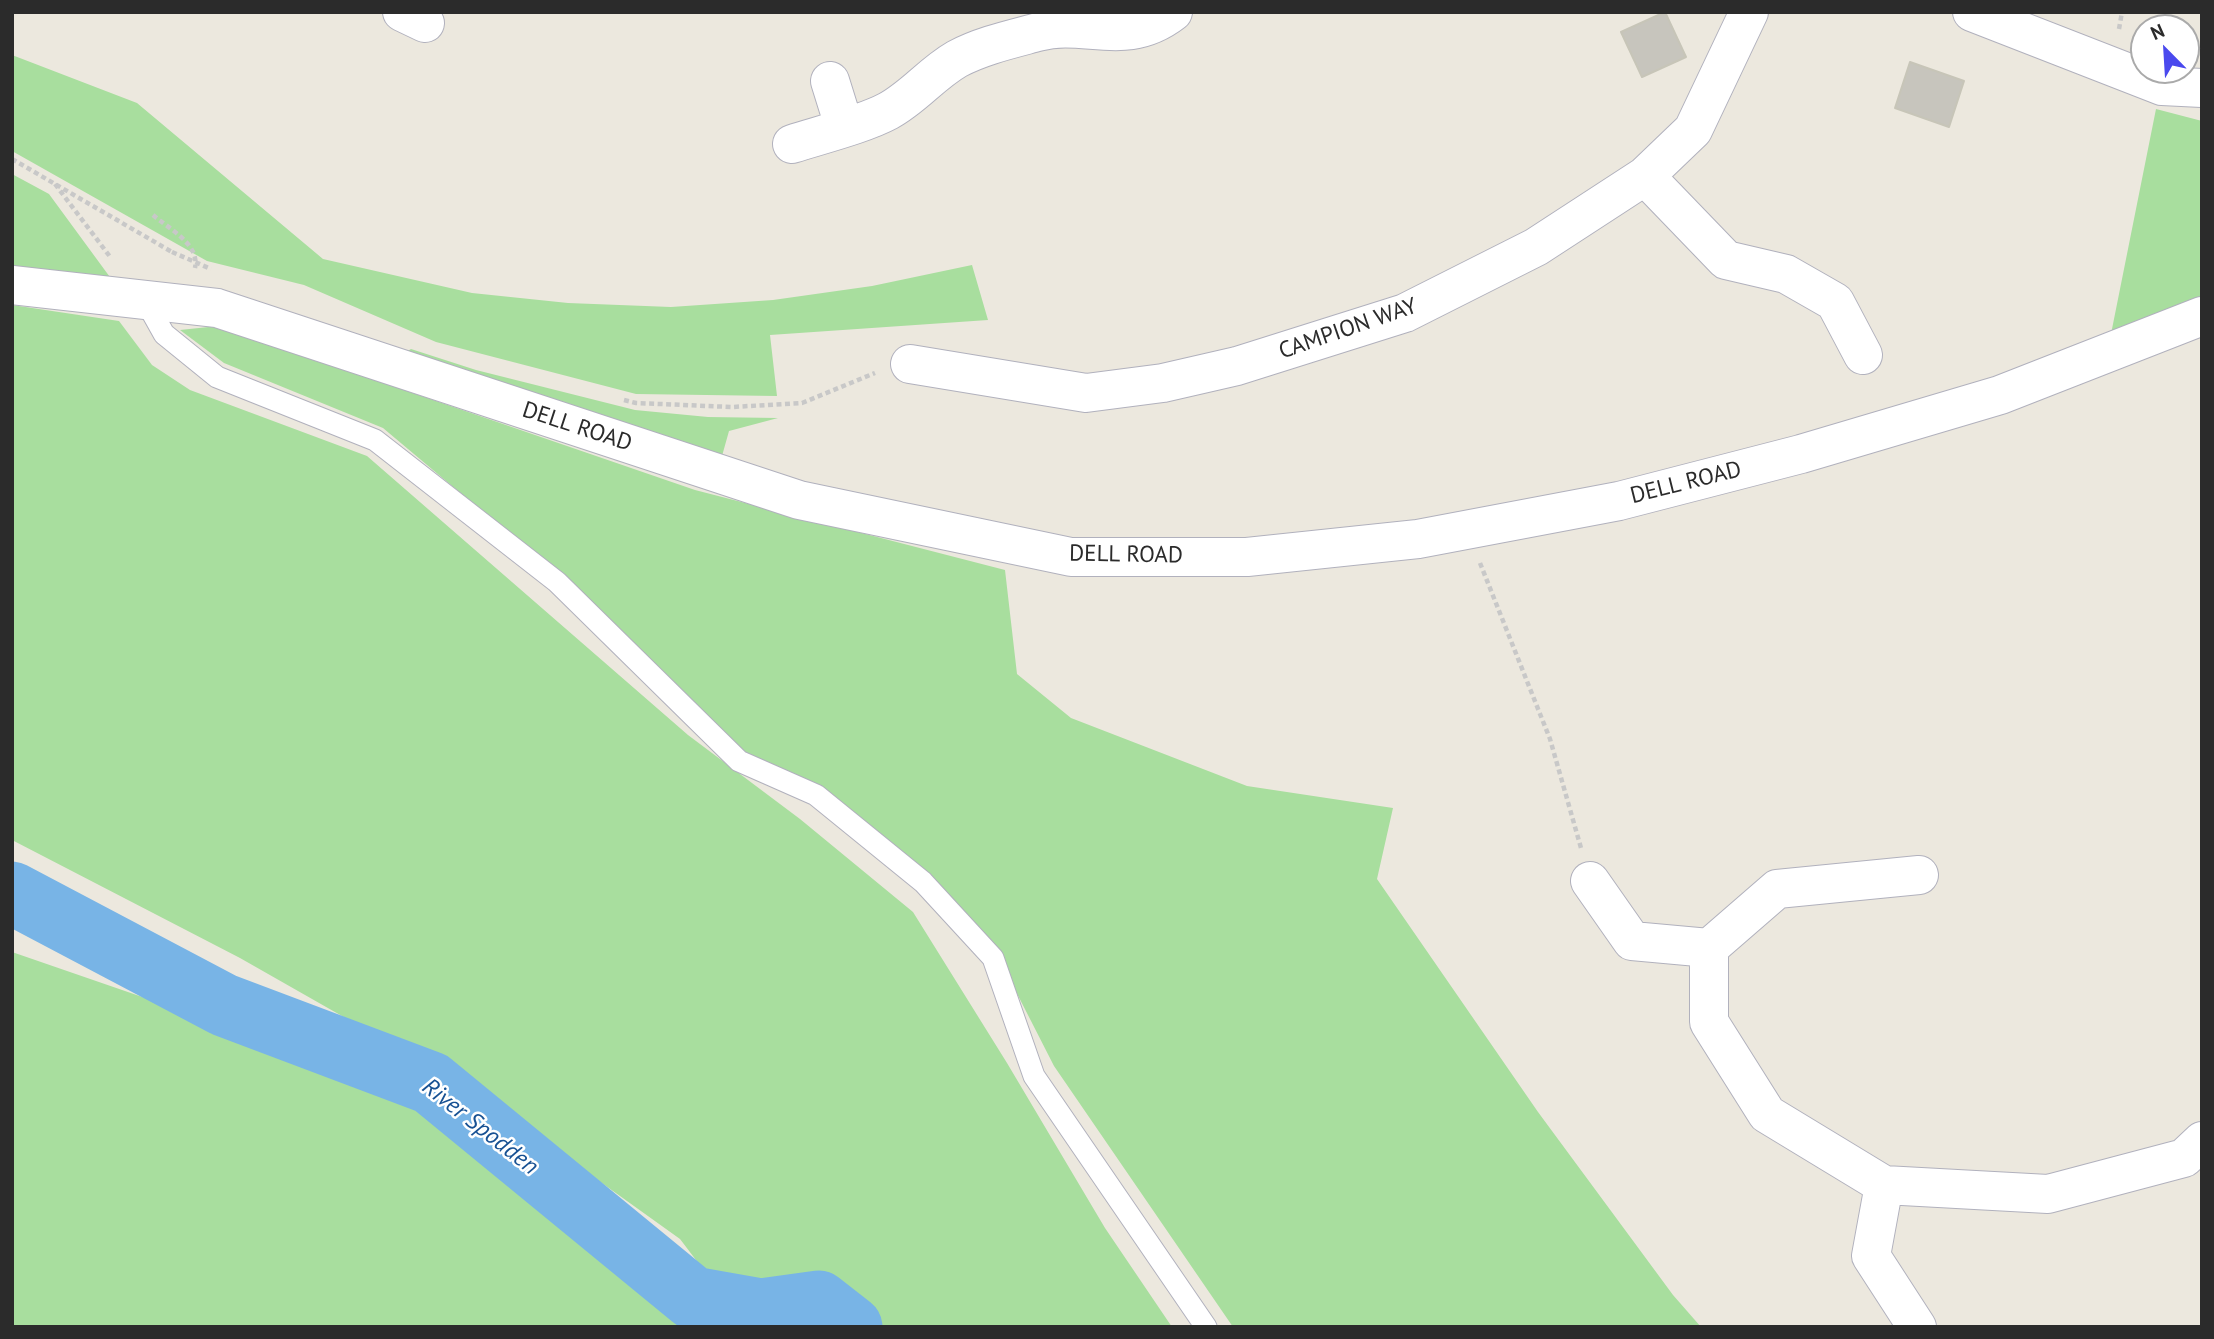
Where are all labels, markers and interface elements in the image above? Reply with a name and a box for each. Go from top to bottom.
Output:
north arrow [2130,14,2200,84]
text: N [2147,18,2168,45]
street label: CAMPION WAY [1275,292,1421,366]
street label: DELL ROAD [519,396,635,458]
street label: DELL ROAD [1628,456,1744,510]
street label: DELL ROAD [1069,540,1183,570]
water label: River Spodden [416,1073,544,1181]

